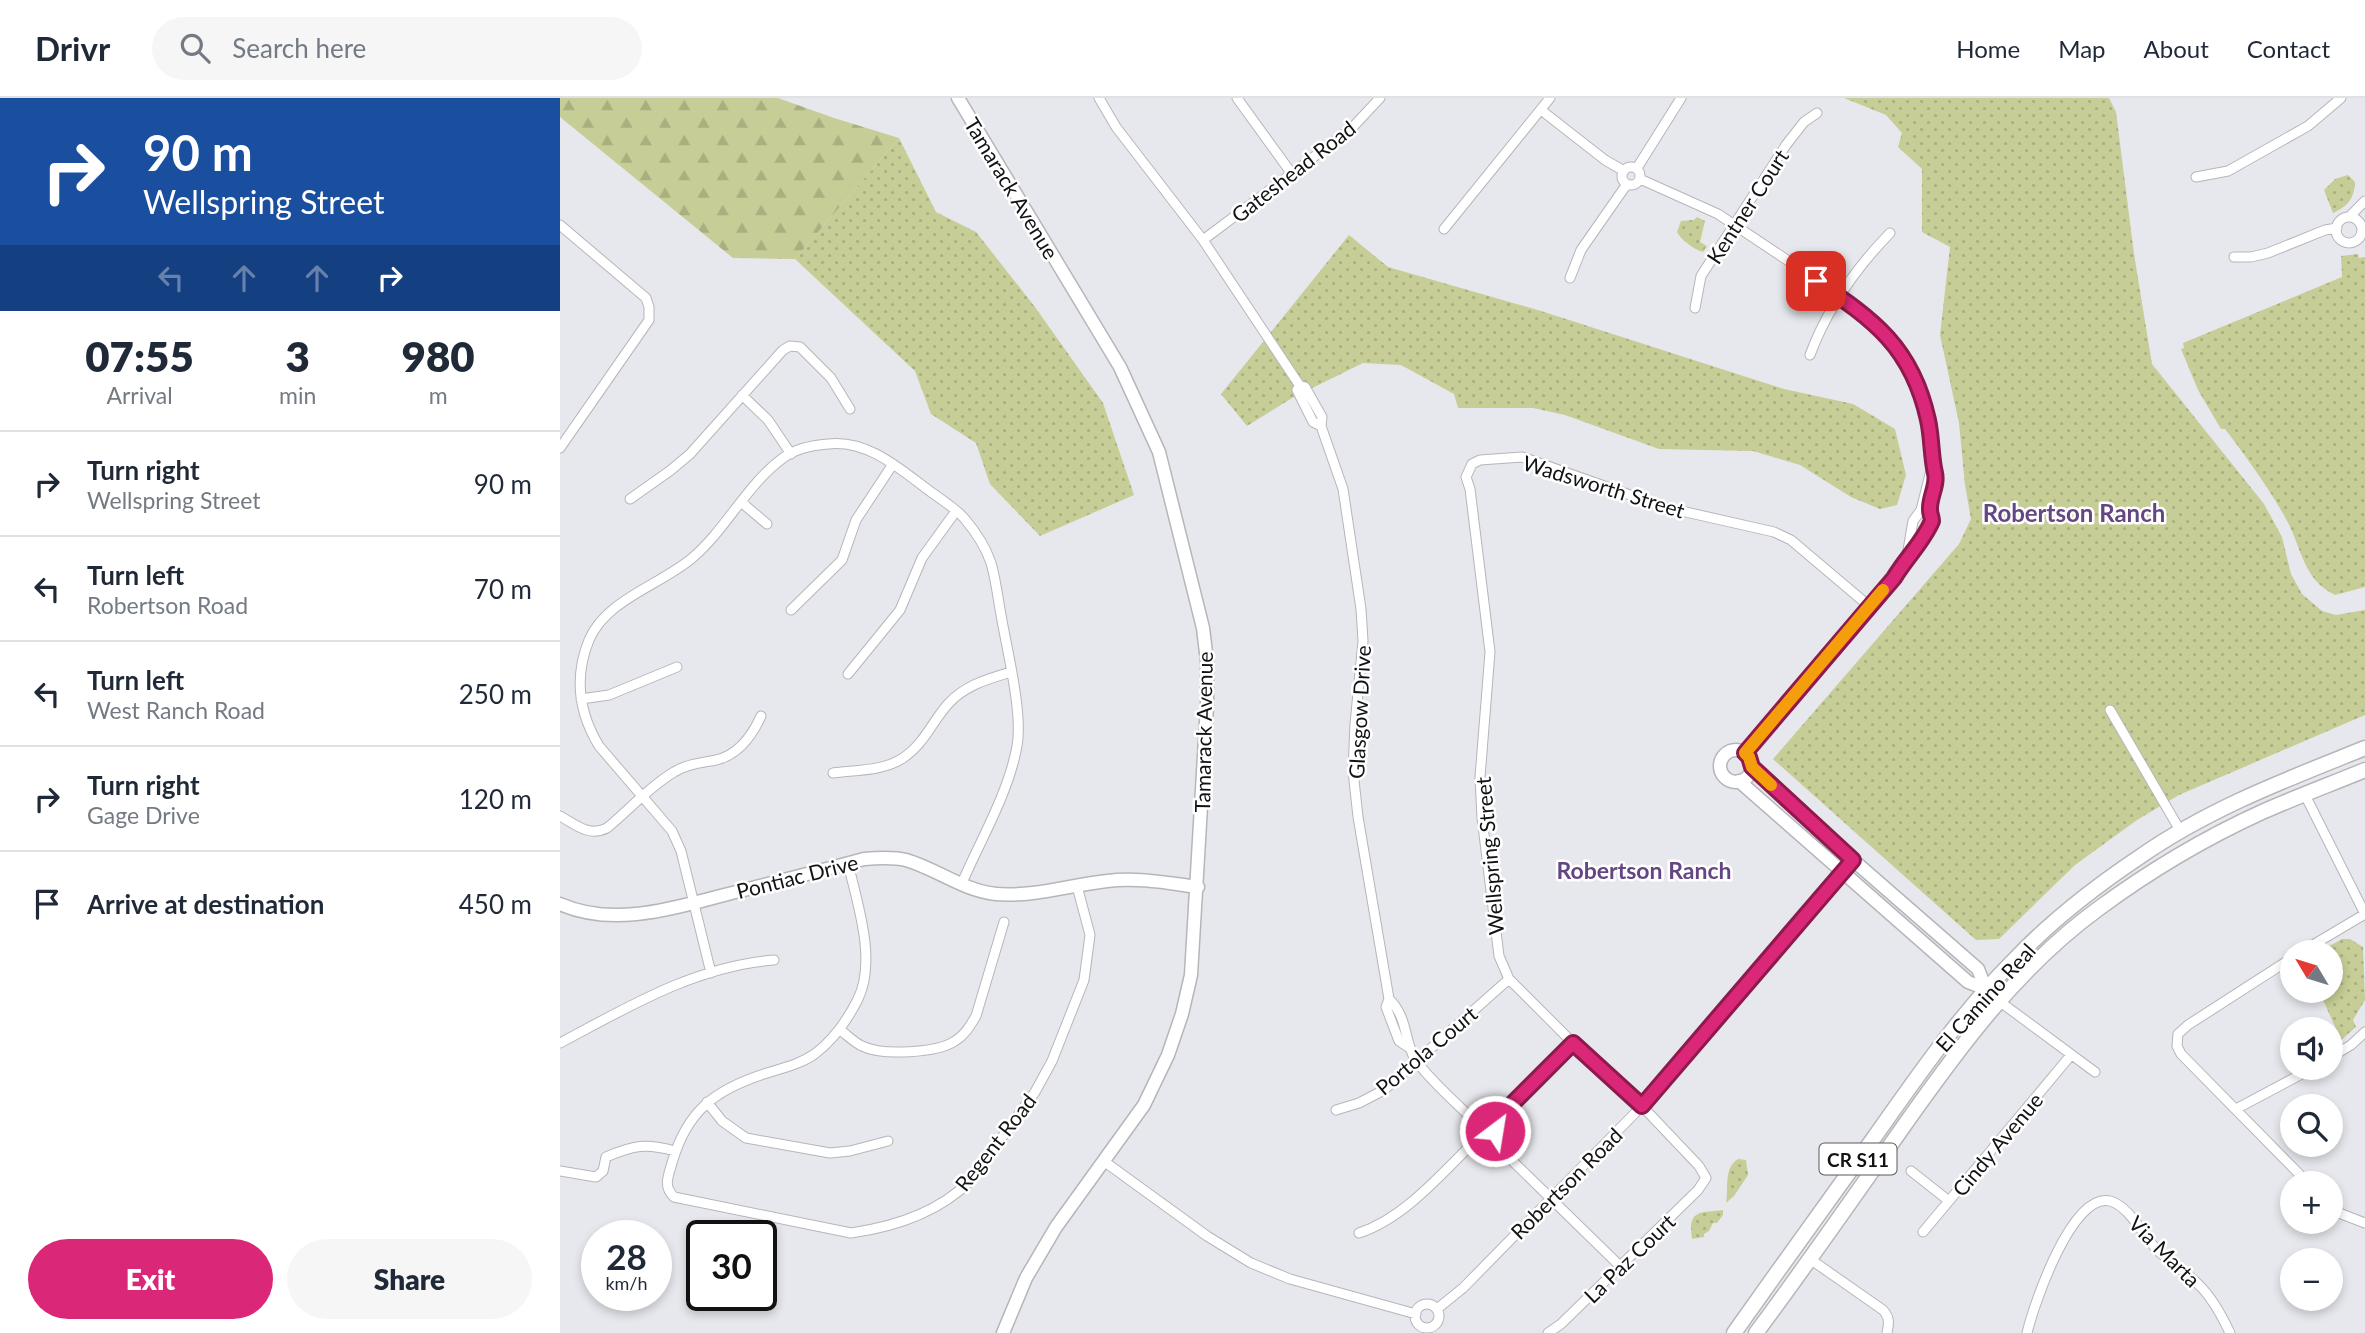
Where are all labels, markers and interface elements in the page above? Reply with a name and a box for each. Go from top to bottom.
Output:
search box [152,17,642,80]
text: Drivr [35,28,110,68]
icon: search [176,29,214,67]
text: Search here [232,32,366,64]
text: Home [1956,34,2020,63]
text: Map [2058,34,2106,63]
text: About [2144,34,2209,63]
text: Contact [2247,34,2330,63]
street label: Tamarack Avenue [960,113,1064,263]
street label: Gateshead Road [1226,115,1360,227]
text: 90 m [143,123,253,181]
icon: right [28,126,119,217]
street label: Kentner Court [1701,144,1793,268]
text: Wellspring Street [143,182,384,221]
pin [1786,251,1846,311]
icon: left [152,259,190,297]
icon: ahead [225,259,263,297]
icon: ahead [298,259,336,297]
icon: right [371,259,409,297]
icon: arrive [1797,262,1835,300]
text: 07:55 [85,331,194,381]
text: 3 [286,331,310,381]
text: 980 [402,331,475,381]
text: Arrival [106,381,173,409]
text: min [279,381,316,409]
text: m [429,381,448,409]
street label: Wadsworth Street [1520,450,1688,523]
text: Turn right [87,454,200,486]
icon: right [28,465,66,503]
text: 90 m [474,468,532,500]
text: Wellspring Street [87,486,261,514]
district label: Robertson Ranch [1983,498,2165,527]
text: Turn left [87,559,184,591]
icon: left [28,570,66,608]
text: 70 m [474,573,532,605]
text: Robertson Road [87,591,248,619]
street label: Glasgow Drive [1343,645,1375,779]
street label: Tamarack Avenue [1189,651,1217,813]
text: Turn left [87,664,184,696]
icon: left [28,675,66,713]
text: 250 m [459,678,532,710]
text: West Ranch Road [87,696,265,724]
text: Turn right [87,769,200,801]
street label: Wellspring Street [1470,776,1508,936]
icon: right [28,780,66,818]
text: 120 m [459,783,532,815]
text: Gage Drive [87,801,200,829]
street label: Pontiac Drive [734,849,860,903]
district label: Robertson Ranch [1557,856,1731,884]
icon: arrive [28,885,66,923]
text: Arrive at destination [87,888,324,920]
text: 450 m [459,888,532,920]
street label: El Camino Real [1930,938,2040,1056]
north arrow [2280,940,2343,1003]
map controls [2280,940,2343,1311]
street label: Portola Court [1370,1000,1482,1100]
button: sound [2280,1017,2343,1080]
street label: Cindy Avenue [1947,1087,2047,1201]
street label: Regent Road [949,1088,1041,1196]
position arrow [1458,1094,1532,1168]
button: search [2280,1094,2343,1157]
street label: Robertson Road [1505,1122,1627,1244]
road number: CR S11 [1820,1144,1896,1175]
button: + [2280,1171,2343,1234]
street label: La Paz Court [1578,1208,1680,1308]
street label: Via Marta [2124,1210,2206,1292]
speed limit sign: 30 [686,1220,777,1311]
text: 28 [606,1235,647,1277]
button: Exit [28,1239,273,1319]
button: Share [287,1239,532,1319]
button: − [2280,1248,2343,1311]
text: km/h [605,1272,648,1294]

